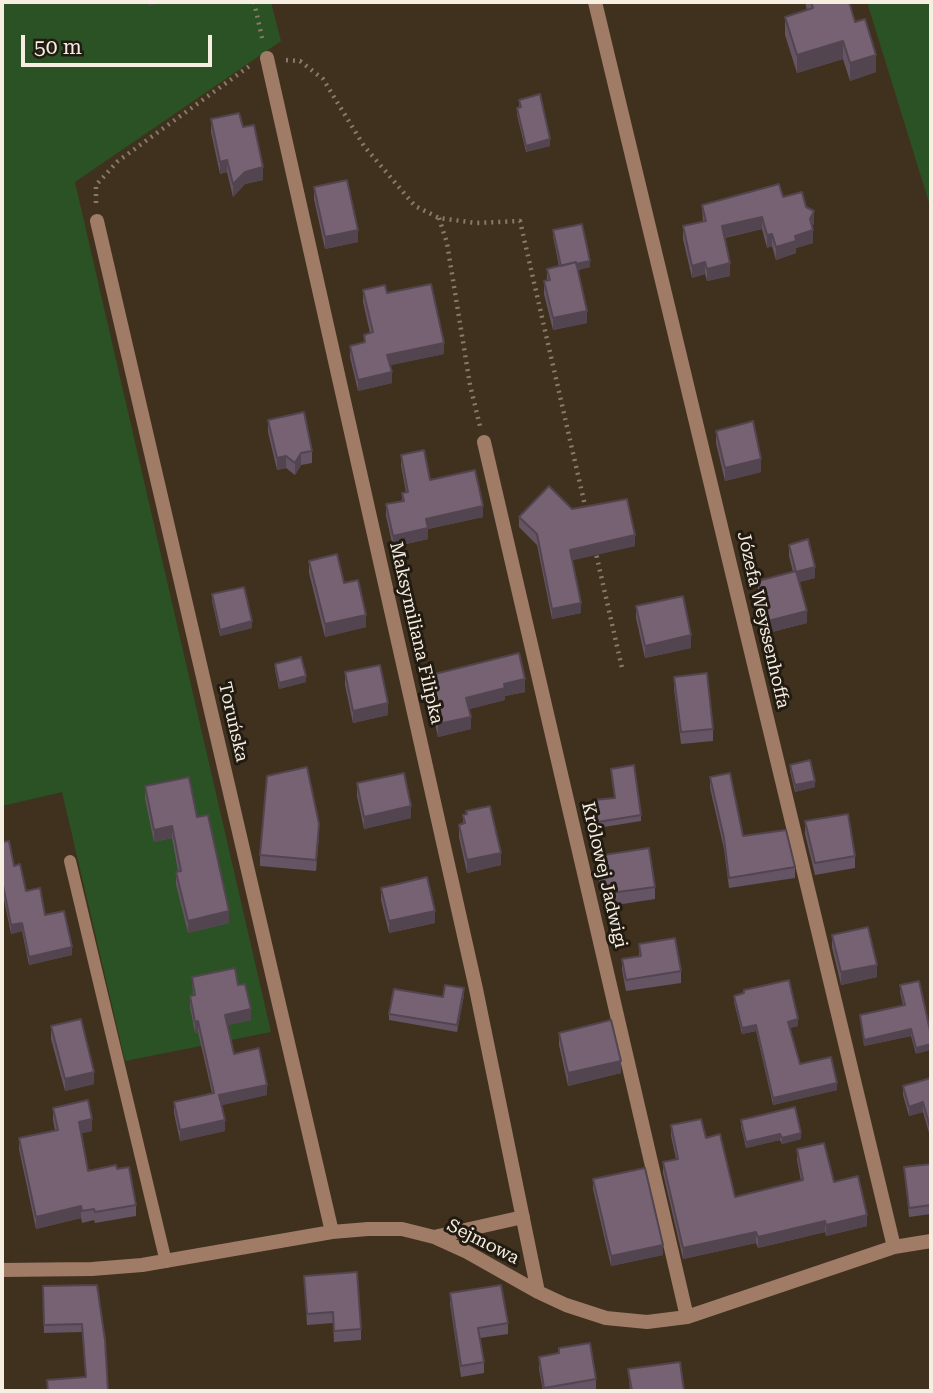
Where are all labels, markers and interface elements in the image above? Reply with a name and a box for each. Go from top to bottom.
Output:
scale bar [24,21,215,65]
text: 50 m [34,35,82,59]
street label: Józefa Weyssenhoffa [732,529,794,711]
street label: Maksymiliana Filipka [385,540,447,726]
street label: Toruńska [213,680,253,764]
street label: Królowej Jadwigi [577,800,631,950]
street label: Sejmowa [443,1215,523,1269]

